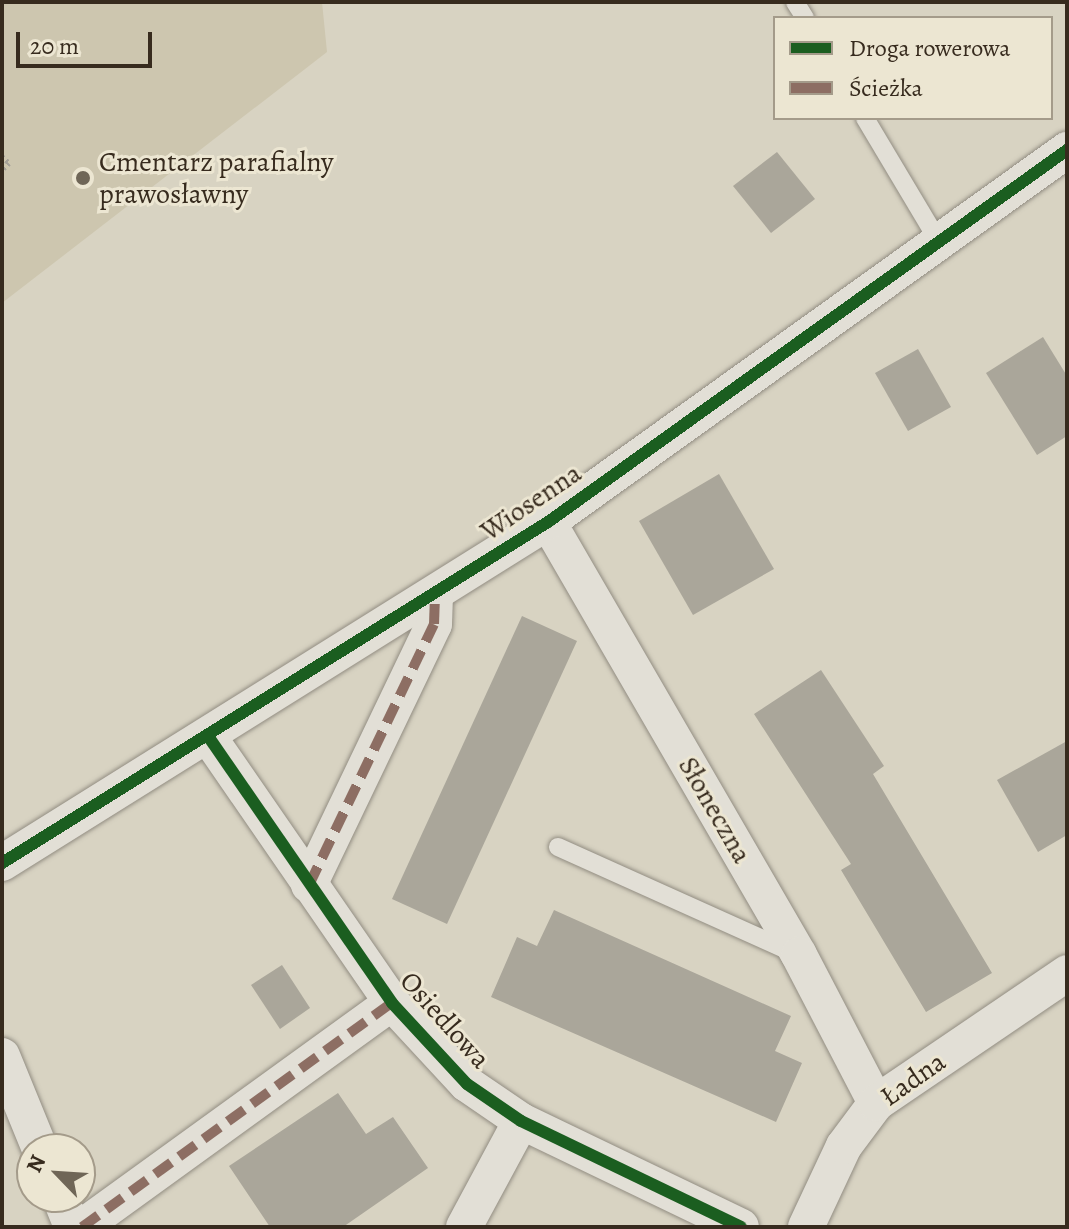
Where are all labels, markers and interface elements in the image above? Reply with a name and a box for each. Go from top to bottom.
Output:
scale bar [20,16,156,66]
legend [773,16,1053,120]
text: 20 m [30,30,79,62]
text: Droga rowerowa [849,32,1010,64]
text: Ścieżka [849,72,923,104]
place label: Cmentarz parafialny prawosławny [99,145,334,211]
marker: Cmentarz parafialny prawosławny [74,169,92,187]
street label: Wiosenna [474,456,588,548]
street label: Słoneczna [671,751,759,869]
street label: Osiedlowa [393,965,497,1075]
street label: Ładna [874,1045,952,1113]
north arrow [16,1133,96,1213]
text: N [19,1150,53,1177]

